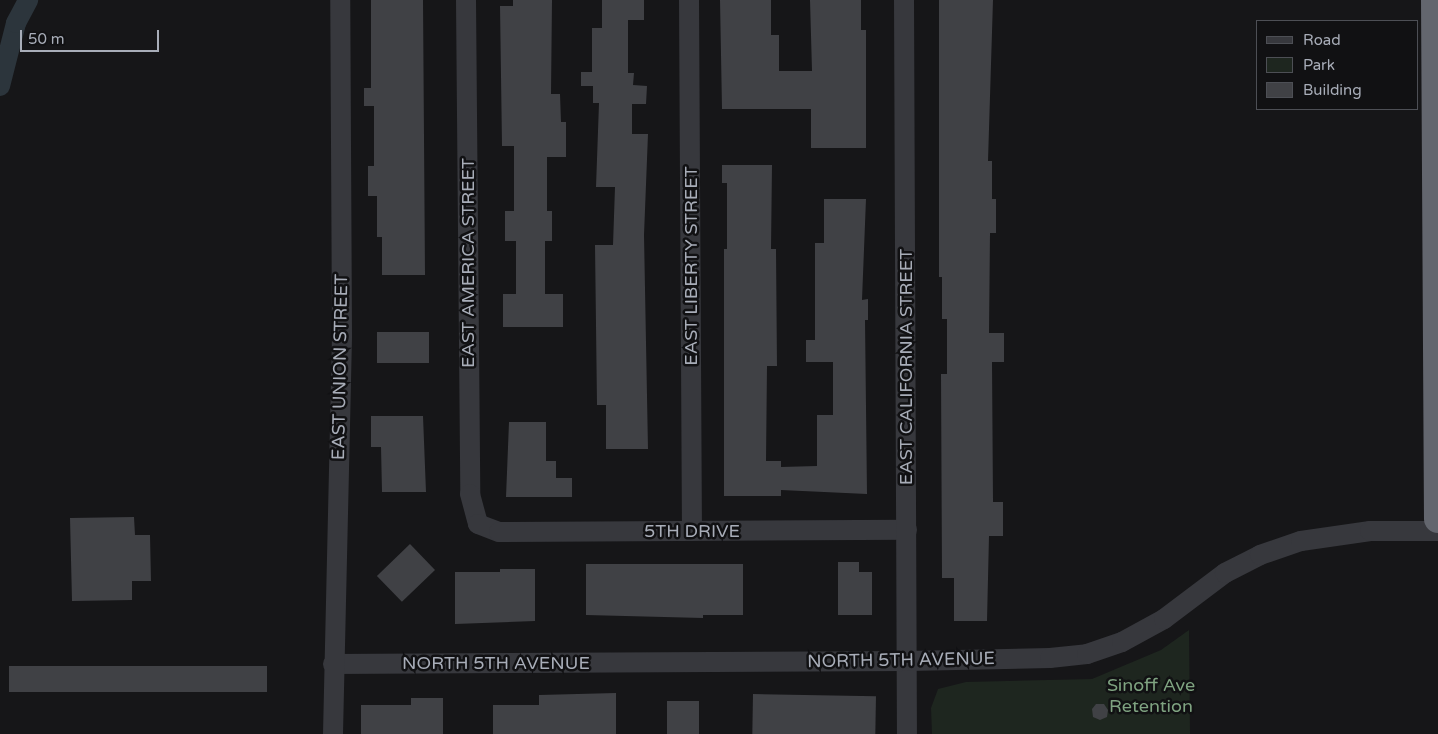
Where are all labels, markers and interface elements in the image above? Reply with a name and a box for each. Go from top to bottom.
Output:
scale bar [22,20,161,52]
legend [1256,20,1418,110]
text: 50 m [28,30,65,48]
text: Road [1303,31,1341,49]
text: Park [1303,56,1335,74]
text: Building [1303,81,1362,99]
street label: EAST AMERICA STREET [457,158,479,368]
street label: EAST LIBERTY STREET [680,166,702,366]
street label: EAST CALIFORNIA STREET [895,249,917,485]
street label: EAST UNION STREET [328,274,352,460]
street label: 5TH DRIVE [644,520,740,542]
street label: NORTH 5TH AVENUE [807,648,995,672]
street label: NORTH 5TH AVENUE [402,652,590,674]
park label: Sinoff Ave Retention [1107,675,1195,718]

